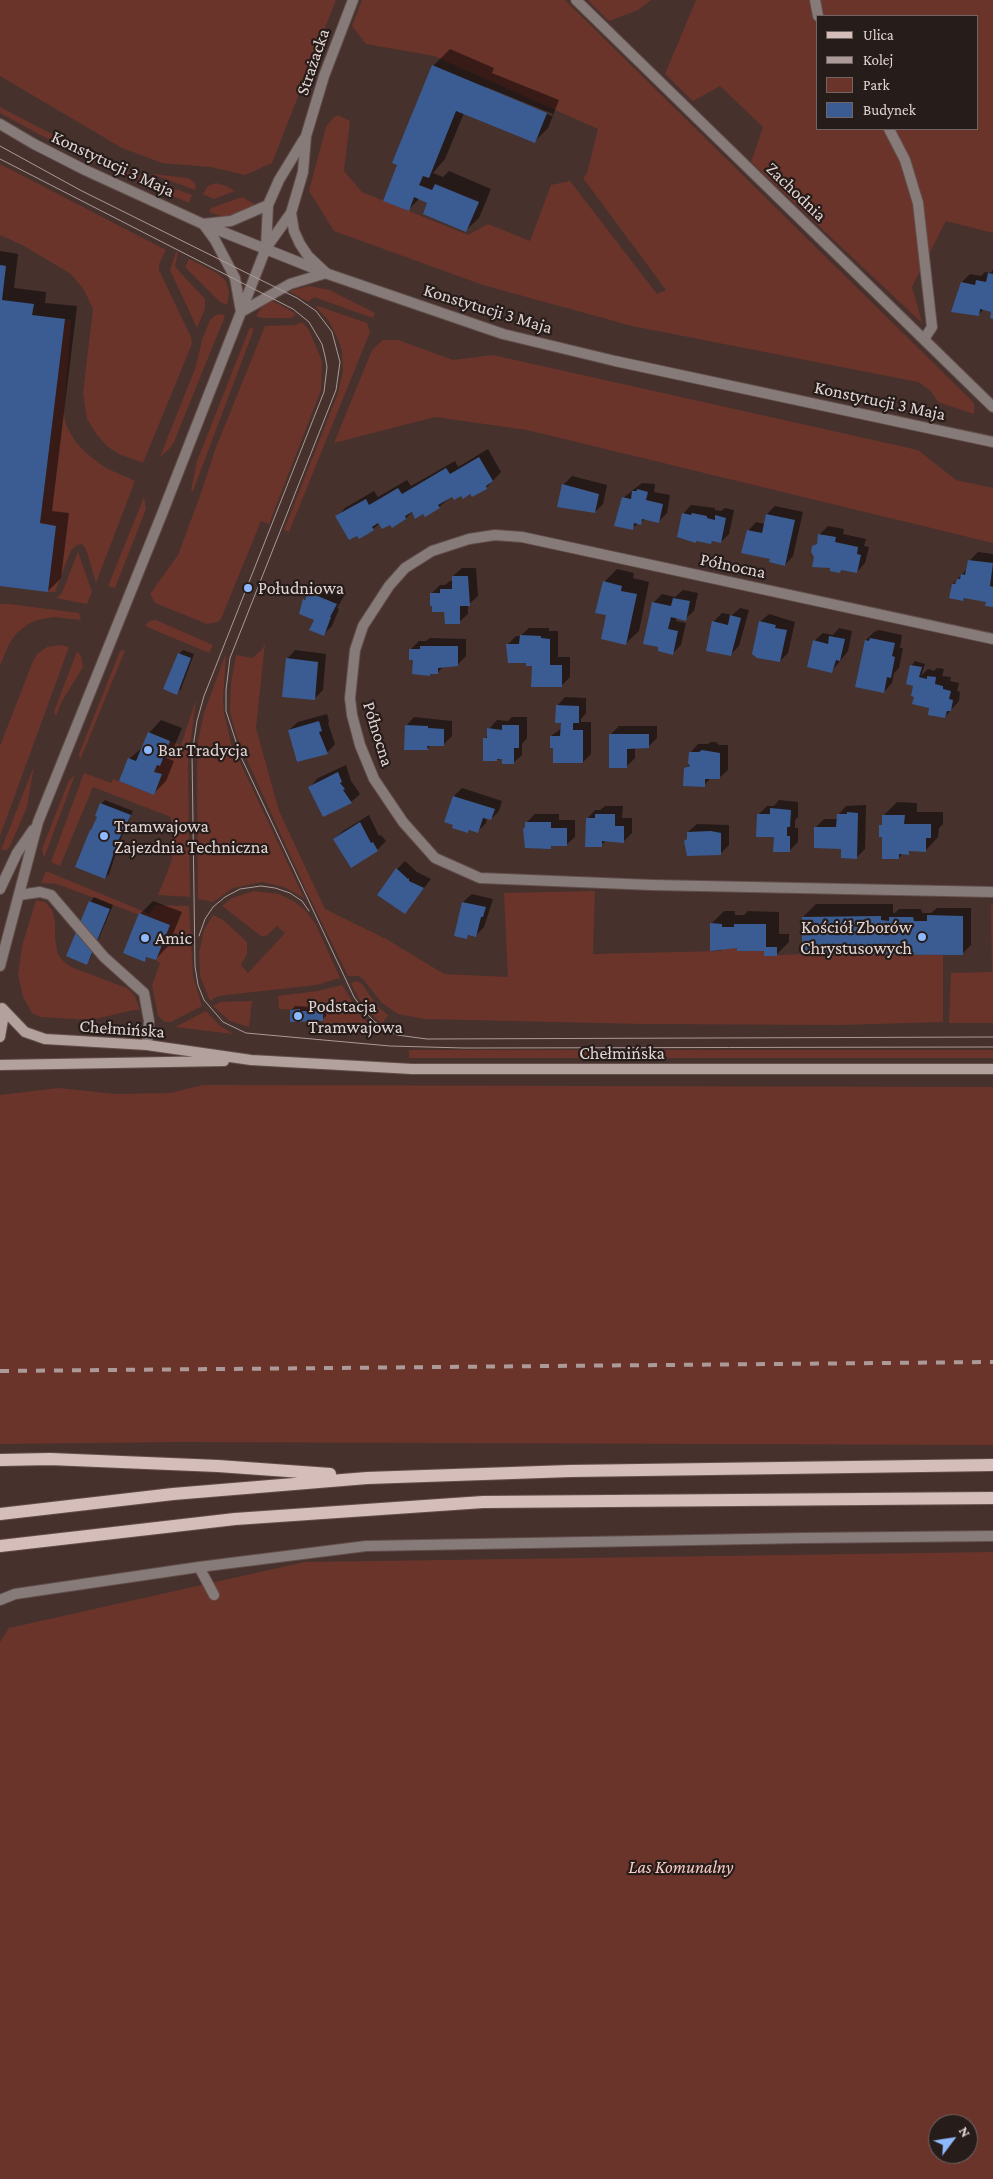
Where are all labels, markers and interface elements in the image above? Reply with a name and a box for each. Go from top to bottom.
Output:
legend [816,15,978,130]
street label: Strażacka [292,26,334,98]
text: Ulica [863,27,894,43]
text: Kolej [863,52,893,68]
text: Park [863,77,890,93]
text: Budynek [863,102,916,118]
street label: Konstytucji 3 Maja [48,126,178,202]
street label: Zachodnia [761,158,831,226]
street label: Konstytucji 3 Maja [421,279,555,339]
street label: Konstytucji 3 Maja [813,377,947,425]
street label: Północna [698,549,768,583]
place label: Południowa [258,577,344,599]
marker: Południowa [242,582,254,594]
street label: Północna [358,699,398,769]
place label: Bar Tradycja [158,739,248,761]
marker: Bar Tradycja [142,744,154,756]
place label: Tramwajowa Zajezdnia Techniczna [114,815,269,858]
marker: Tramwajowa Zajezdnia Techniczna [98,830,110,842]
place label: Kościół Zborów Chrystusowych [800,916,912,959]
place label: Amic [155,927,192,949]
marker: Kościół Zborów Chrystusowych [916,931,928,943]
marker: Amic [139,932,151,944]
place label: Podstacja Tramwajowa [308,995,403,1038]
marker: Podstacja Tramwajowa [292,1010,304,1022]
street label: Chełmińska [79,1015,165,1043]
street label: Chełmińska [579,1042,665,1064]
park label: Las Komunalny [629,1856,733,1878]
north arrow [928,2114,978,2164]
text: N [956,2124,974,2140]

